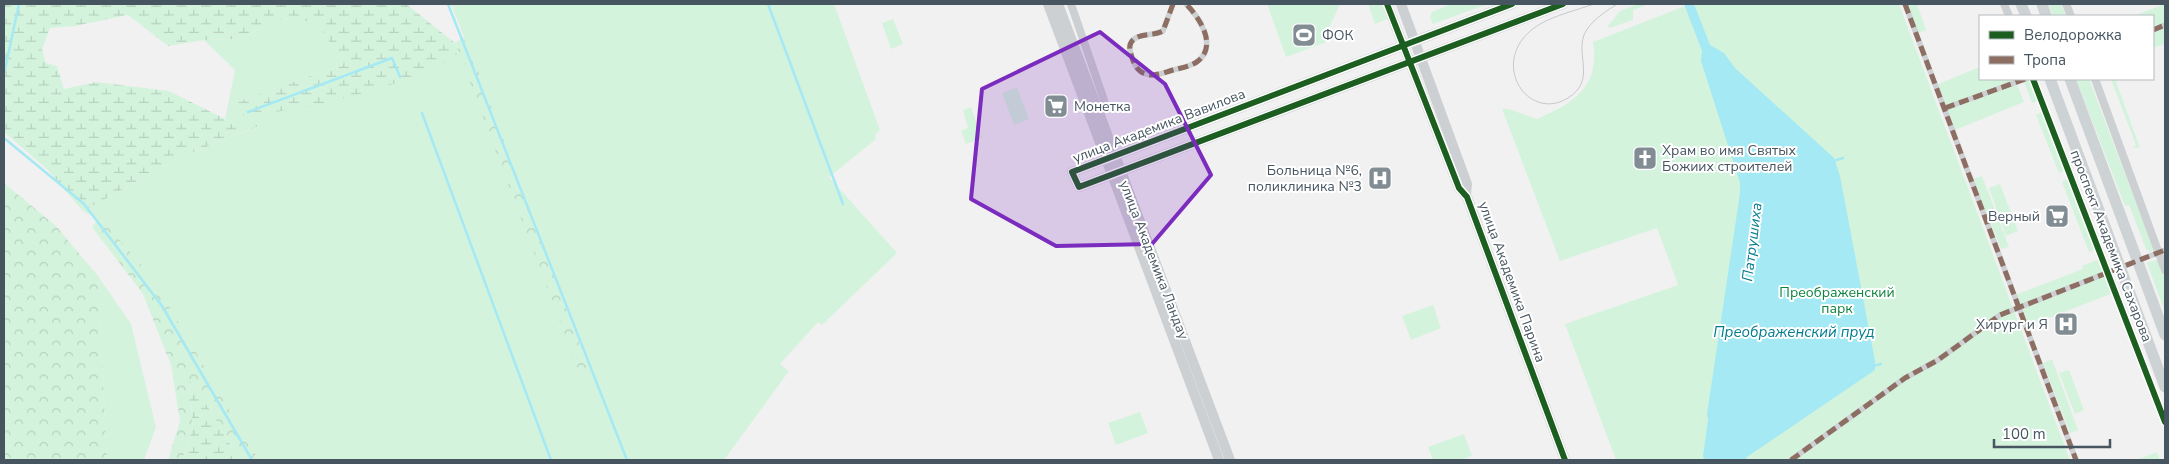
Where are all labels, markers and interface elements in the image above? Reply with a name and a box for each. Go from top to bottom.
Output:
legend [1979,15,2154,80]
sports icon: ФОК [1291,22,1317,48]
text: Велодорожка [2024,25,2122,45]
place label: ФОК [1322,26,1354,45]
text: Тропа [2024,50,2066,70]
street label: улица Академика Вавилова [1070,84,1248,168]
supermarket icon: Монетка [1043,93,1069,119]
place label: Монетка [1074,97,1131,116]
place label: Храм во имя Святых Божиих строителей [1662,141,1797,176]
church icon: Храм во имя Святых Божиих строителей [1632,145,1658,171]
street label: проспект Академика Сахарова [2066,147,2156,345]
place label: Больница №6, поликлиника №3 [1248,161,1362,196]
hospital icon: Больница №6, поликлиника №3 [1367,165,1393,191]
street label: улица Академика Ландау [1115,178,1193,343]
street label: улица Академика Парина [1474,199,1550,365]
water label: Патрушиха [1737,201,1767,283]
supermarket icon: Верный [2044,203,2070,229]
place label: Верный [1988,207,2040,226]
park label: Преображенский парк [1779,283,1895,318]
hospital icon: Хирург и Я [2053,311,2079,337]
place label: Хирург и Я [1976,315,2048,334]
water label: Преображенский пруд [1713,322,1875,342]
scale bar [1994,416,2110,448]
text: 100 m [2002,424,2046,444]

